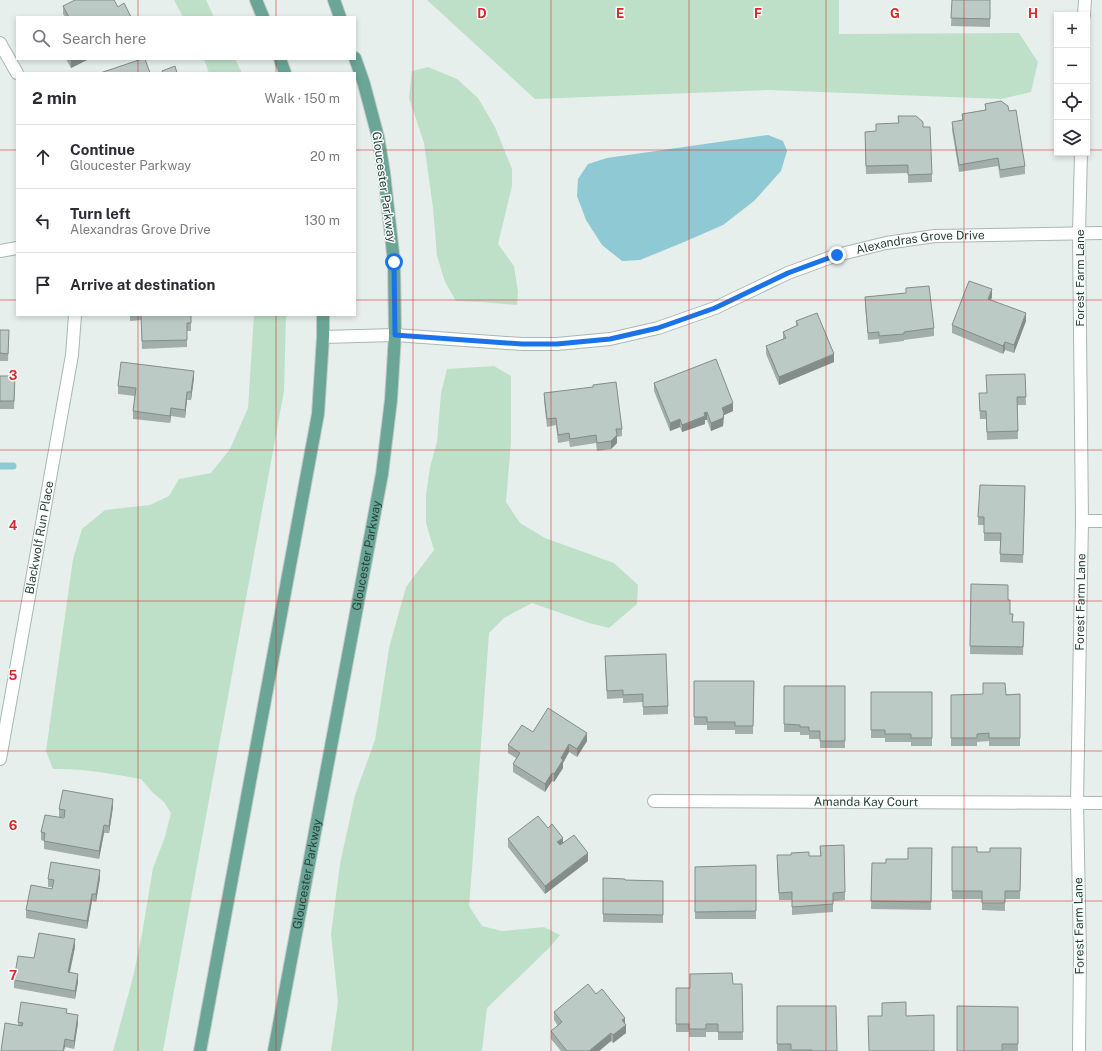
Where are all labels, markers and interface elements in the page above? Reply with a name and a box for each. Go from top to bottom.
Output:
text: D [477,6,487,21]
text: E [616,6,624,21]
text: F [754,6,762,21]
text: G [890,6,900,21]
text: H [1028,6,1038,21]
map controls [1054,12,1090,156]
button: + [1054,12,1090,48]
search box [16,16,356,60]
icon: search [30,27,52,49]
text: Search here [62,30,146,47]
button: − [1054,48,1090,84]
button: locate [1054,84,1090,120]
text: 2 min [32,88,77,108]
text: Walk · 150 m [265,91,340,106]
button: layers [1054,120,1090,156]
street label: Gloucester Parkway [369,131,399,244]
text: Continue [70,141,135,158]
icon: ahead [32,146,54,168]
text: 20 m [310,149,340,164]
text: Gloucester Parkway [70,158,191,173]
text: Turn left [70,205,131,222]
icon: left [32,210,54,232]
text: 130 m [304,213,340,228]
text: Alexandras Grove Drive [70,222,211,237]
street label: Alexandras Grove Drive [854,228,985,257]
street label: Forest Farm Lane [1073,229,1087,327]
route end [828,246,846,264]
route start [385,253,403,271]
icon: arrive [32,274,54,296]
text: Arrive at destination [70,276,215,293]
text: 3 [9,368,18,383]
street label: Blackwolf Run Place [23,480,56,595]
street label: Gloucester Parkway [350,499,384,612]
text: 4 [9,518,18,533]
street label: Forest Farm Lane [1073,553,1088,651]
text: 5 [9,668,18,683]
street label: Amanda Kay Court [814,795,919,809]
street label: Gloucester Parkway [290,817,324,930]
text: 6 [9,818,18,833]
street label: Forest Farm Lane [1071,877,1087,975]
text: 7 [9,968,17,983]

